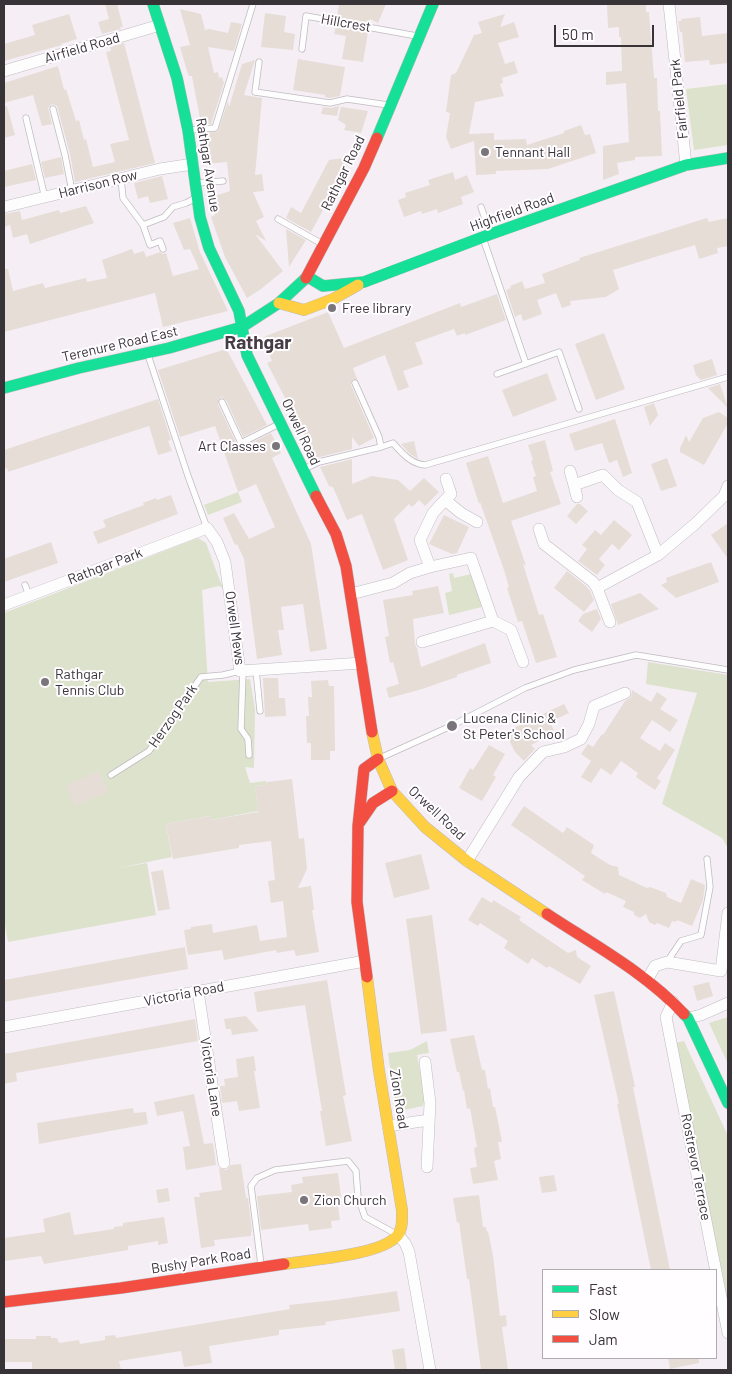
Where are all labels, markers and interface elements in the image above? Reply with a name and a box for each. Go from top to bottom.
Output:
street label: Hillcrest [320,10,372,36]
scale bar [557,15,657,47]
text: 50 m [562,25,594,43]
street label: Airfield Road [42,29,122,67]
street label: Fairfield Park [666,58,692,140]
street label: Rathgar Avenue [192,117,224,213]
street label: Rathgar Road [318,133,368,213]
place label: Tennant Hall [495,144,570,160]
marker: Tennant Hall [479,146,491,158]
street label: Harrison Row [57,166,139,202]
street label: Highfield Road [468,189,556,235]
place label: Free library [342,300,411,316]
marker: Free library [326,302,338,314]
street label: Terenure Road East [60,322,180,366]
district label: Rathgar [225,332,291,354]
street label: Orwell Road [278,396,324,468]
place label: Art Classes [198,438,266,454]
marker: Art Classes [270,440,282,452]
street label: Rathgar Park [65,544,145,588]
street label: Orwell Mews [222,590,248,666]
place label: Rathgar Tennis Club [55,666,125,699]
marker: Rathgar Tennis Club [39,676,51,688]
street label: Herzog Park [145,681,201,751]
place label: Lucena Clinic & St Peter's School [463,710,565,742]
marker: Lucena Clinic & St Peter's School [445,719,459,733]
street label: Orwell Road [405,782,469,844]
street label: Victoria Road [143,978,225,1010]
street label: Victoria Lane [196,1036,226,1118]
street label: Zion Road [386,1068,412,1130]
street label: Rostrevor Terrace [677,1112,715,1222]
place label: Zion Church [314,1192,387,1208]
marker: Zion Church [298,1194,310,1206]
street label: Bushy Park Road [150,1245,252,1277]
legend [542,1269,717,1359]
text: Fast [589,1280,617,1298]
text: Slow [589,1305,620,1323]
text: Jam [589,1330,618,1348]

